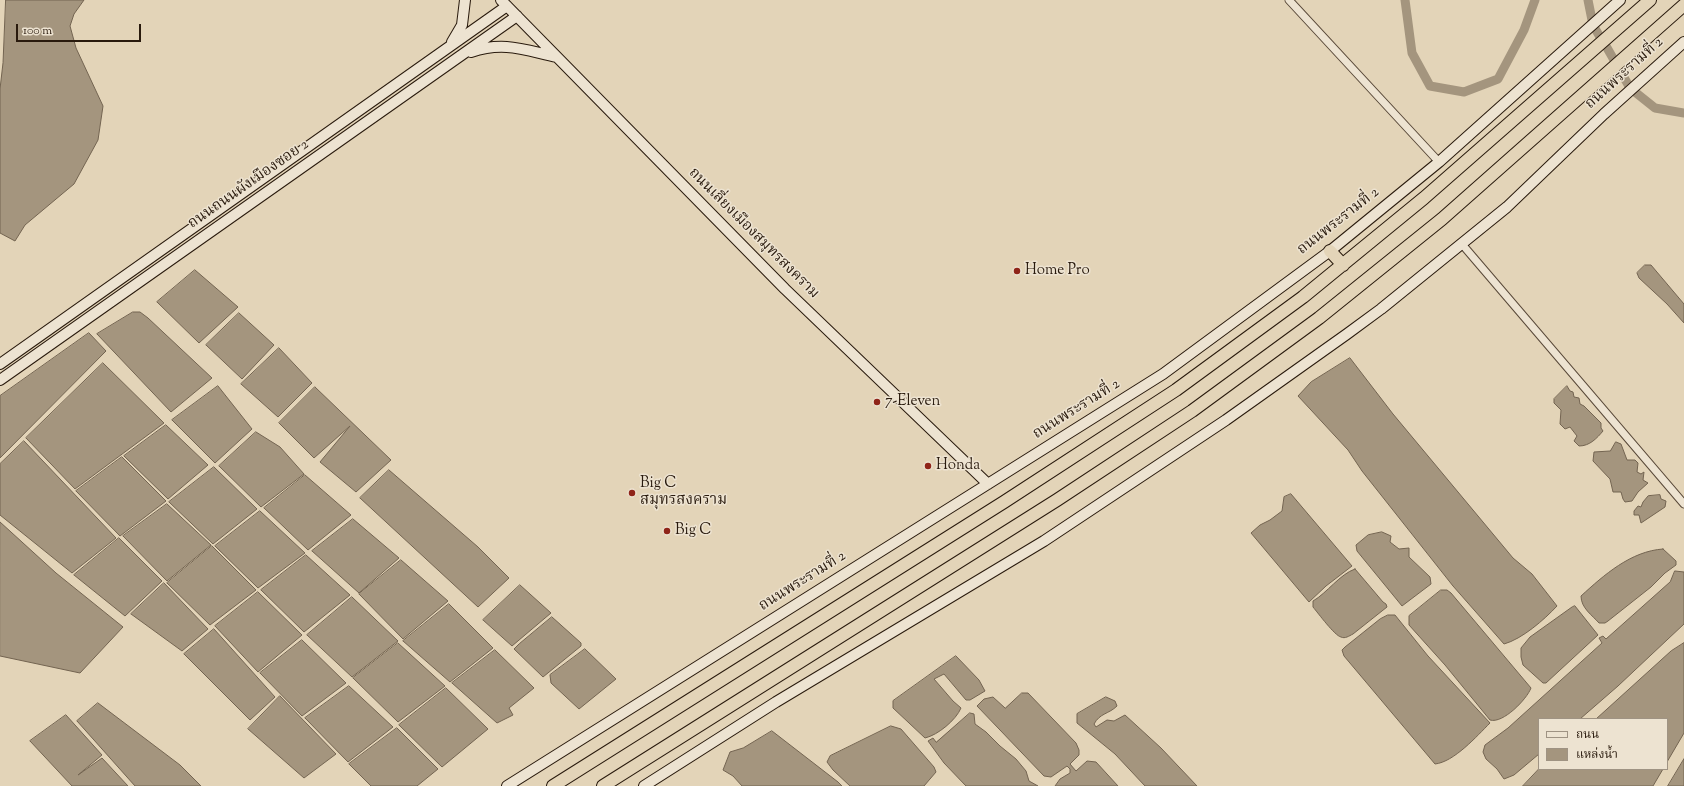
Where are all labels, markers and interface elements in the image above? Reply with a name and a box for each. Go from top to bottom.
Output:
scale bar [18,16,143,42]
text: 100 m [23,22,52,40]
street label: ถนนพระรามที่ 2 [1582,34,1668,114]
street label: ถนนถนนผังเมืองซอย 2 [185,136,313,234]
street label: ถนนเลี่ยงเมืองสมุทรสงคราม [684,165,822,303]
street label: ถนนพระรามที่ 2 [1294,184,1384,260]
place label: Home Pro [1025,262,1090,280]
marker: Home Pro [1012,266,1022,276]
street label: ถนนพระรามที่ 2 [1030,376,1124,444]
place label: 7-Eleven [885,393,940,411]
marker: 7-Eleven [872,397,882,407]
place label: Honda [936,457,980,475]
marker: Honda [923,461,933,471]
place label: Big C สมุทรสงคราม [640,475,727,510]
marker: Big C สมุทรสงคราม [627,488,637,498]
place label: Big C [675,522,711,540]
marker: Big C [662,526,672,536]
street label: ถนนพระรามที่ 2 [756,548,850,616]
legend [1538,718,1668,770]
text: ถนน [1576,726,1599,744]
text: แหล่งน้ำ [1576,746,1618,764]

